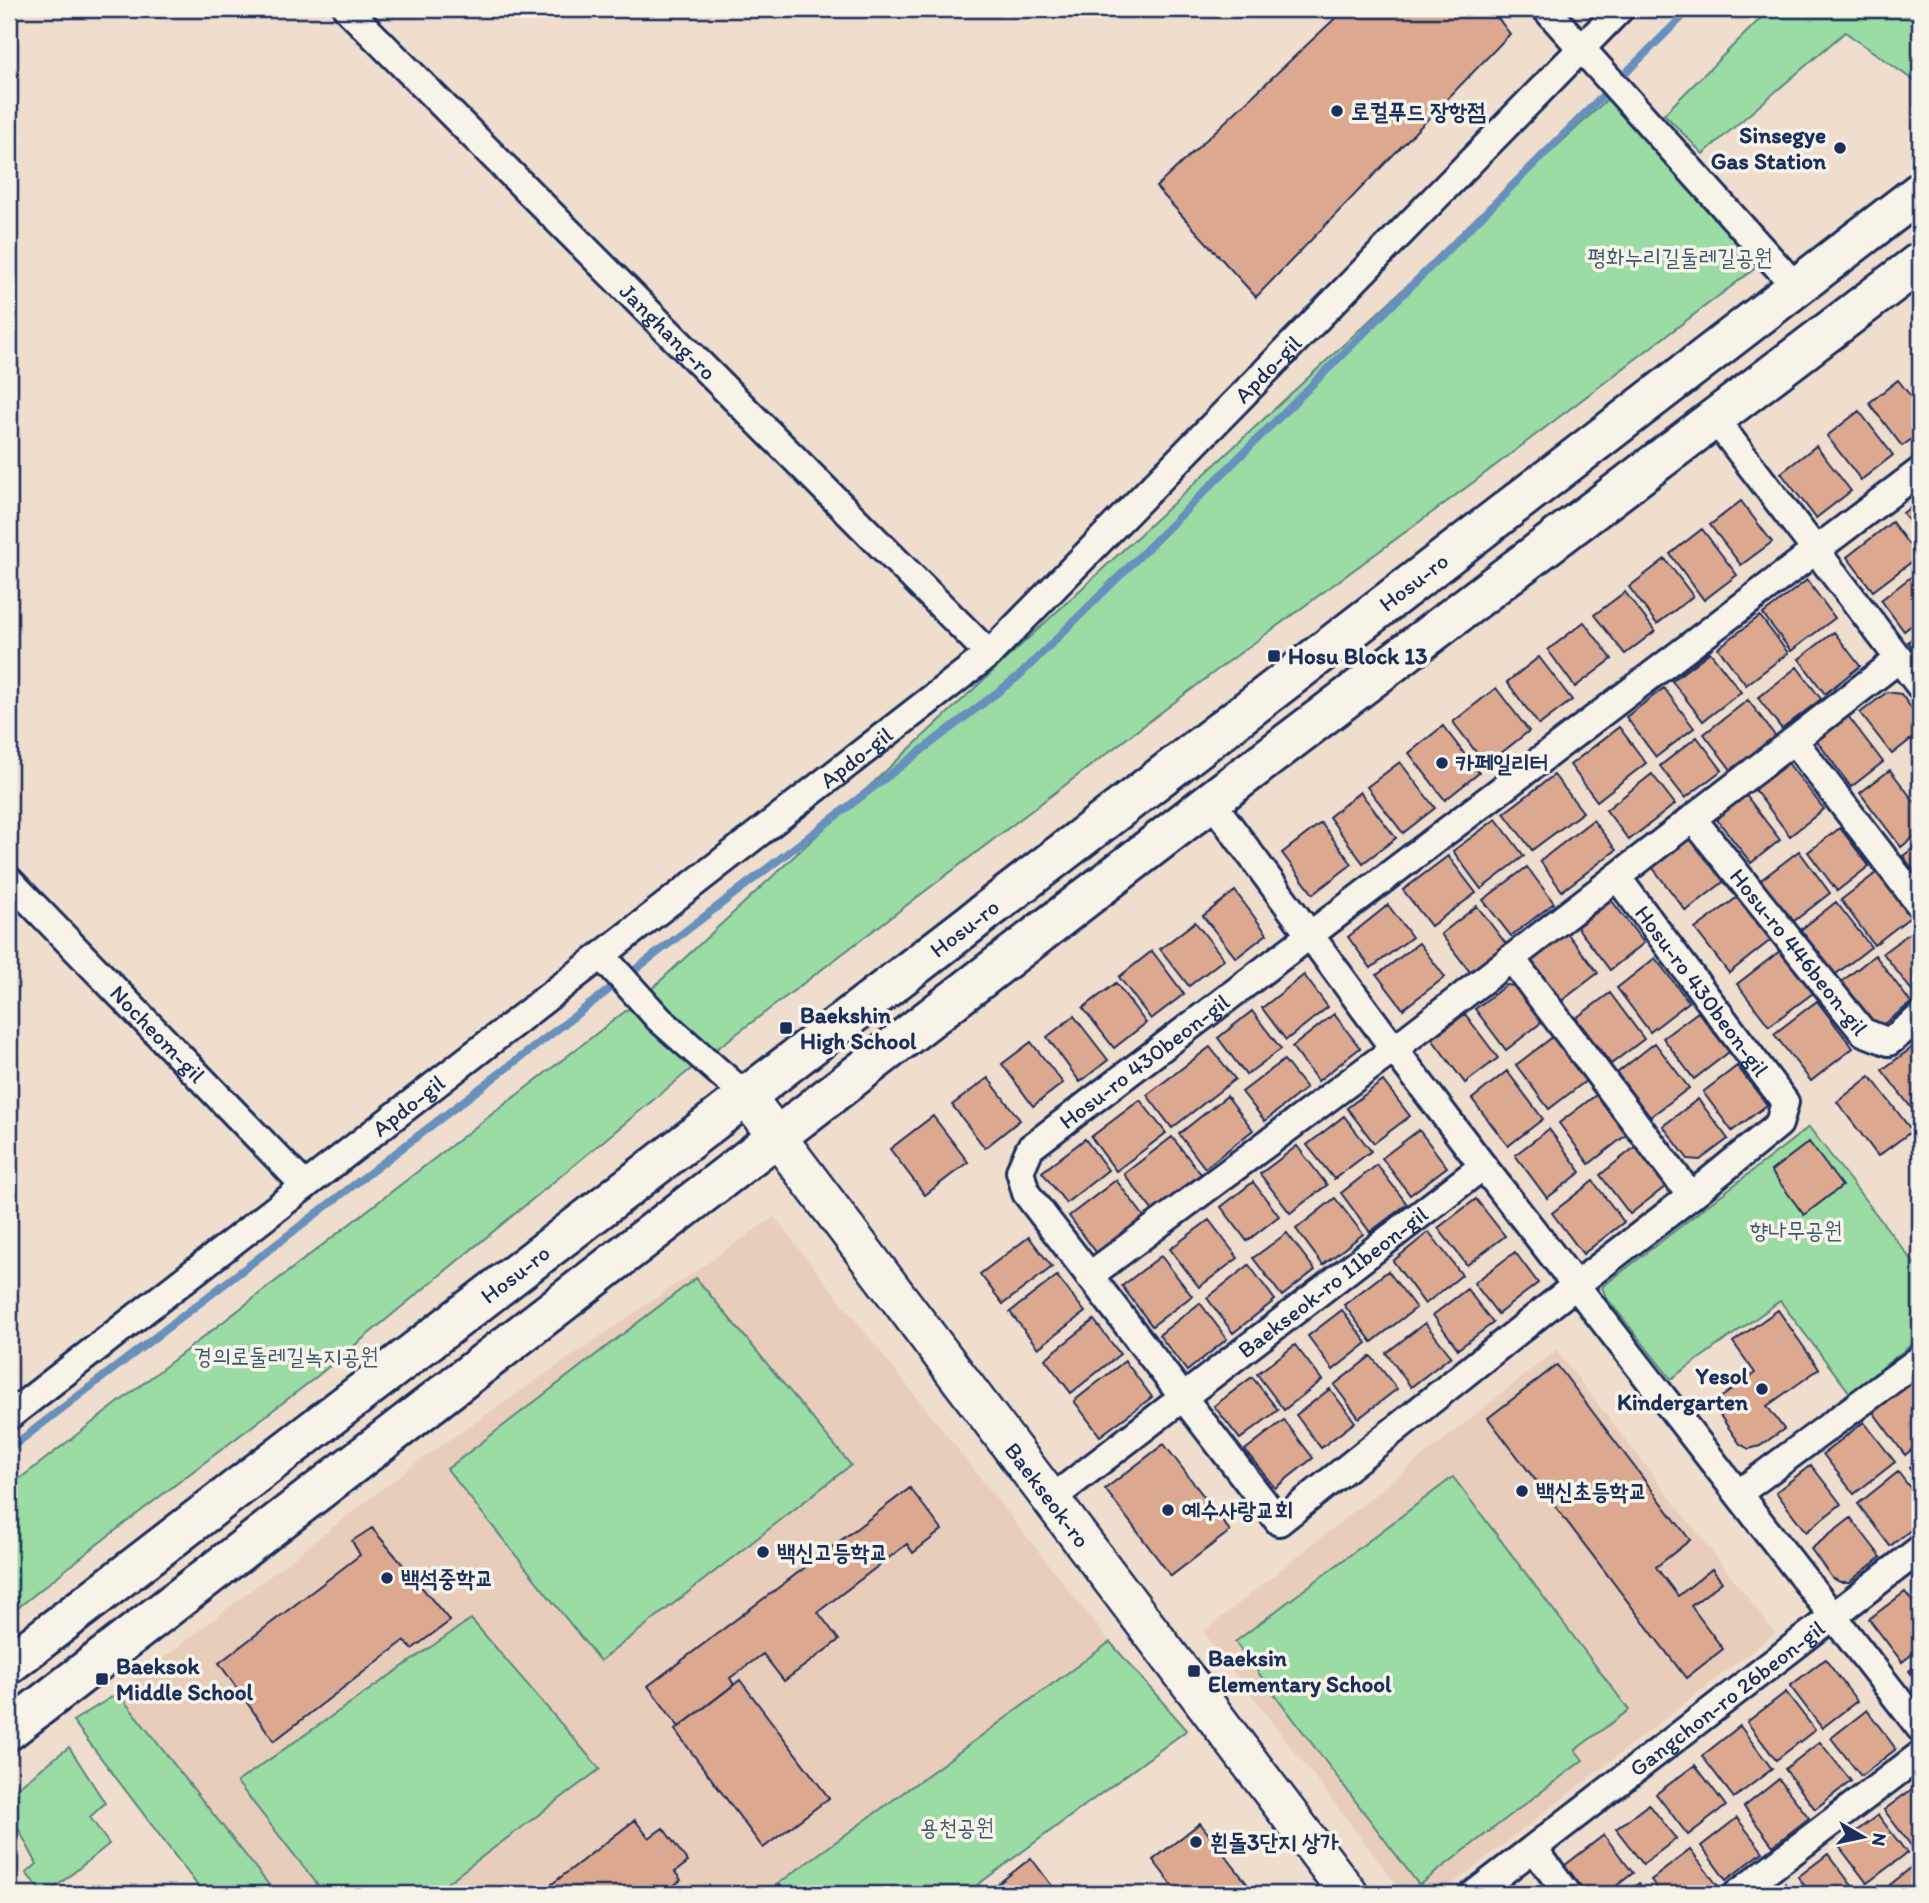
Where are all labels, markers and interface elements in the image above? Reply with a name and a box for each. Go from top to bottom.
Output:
place label: 로컬푸드 장항점 [1351,97,1486,125]
marker: 로컬푸드 장항점 [1329,103,1345,119]
place label: Sinsegye Gas Station [1711,121,1827,175]
marker: Sinsegye Gas Station [1832,140,1848,156]
park label: 평화누리길둘레길공원 [1587,243,1773,271]
street label: Janghang-ro [614,277,722,386]
street label: Apdo-gil [1228,329,1308,409]
street label: Hosu-ro [1373,547,1454,618]
place label: Hosu Block 13 [1288,642,1428,670]
marker: Hosu Block 13 [1266,648,1282,664]
street label: Apdo-gil [814,720,898,794]
place label: 카페일리터 [1455,749,1549,777]
marker: 카페일리터 [1434,755,1450,771]
street label: Hosu-ro 446beon-gil [1724,863,1875,1042]
street label: Hosu-ro [924,893,1005,964]
street label: Hosu-ro 430beon-gil [1629,900,1775,1082]
street label: Nocheom-gil [104,979,212,1089]
street label: Hosu-ro 430beon-gil [1053,987,1235,1135]
place label: Baekshin High School [800,1001,917,1055]
marker: Baekshin High School [778,1020,794,1036]
street label: Apdo-gil [367,1068,451,1142]
street label: Baekseok-ro 11beon-gil [1232,1200,1434,1364]
park label: 향나무공원 [1750,1216,1842,1244]
street label: Hosu-ro [475,1239,556,1310]
park label: 경의로둘레길녹지공원 [193,1342,379,1370]
place label: Yesol Kindergarten [1617,1362,1749,1416]
marker: Yesol Kindergarten [1754,1381,1770,1397]
street label: Baekseok-ro [999,1437,1096,1553]
place label: 백신초등학교 [1536,1477,1647,1505]
marker: 백신초등학교 [1514,1483,1530,1499]
place label: 예수사랑교회 [1182,1496,1293,1524]
marker: 예수사랑교회 [1160,1502,1176,1518]
place label: 백신고등학교 [777,1538,888,1566]
marker: 백신고등학교 [755,1544,771,1560]
place label: 백석중학교 [401,1564,494,1592]
marker: 백석중학교 [379,1570,395,1586]
street label: Gangchon-ro 26beon-gil [1624,1614,1831,1783]
place label: Baeksin Elementary School [1208,1644,1392,1698]
place label: Baeksok Middle School [116,1652,254,1706]
marker: Baeksin Elementary School [1186,1663,1202,1679]
marker: Baeksok Middle School [94,1671,110,1687]
north arrow [1828,1801,1898,1871]
park label: 용천공원 [920,1813,994,1841]
place label: 흰돌3단지 상가 [1210,1828,1339,1856]
text: N [1867,1831,1892,1848]
marker: 흰돌3단지 상가 [1188,1834,1204,1850]

